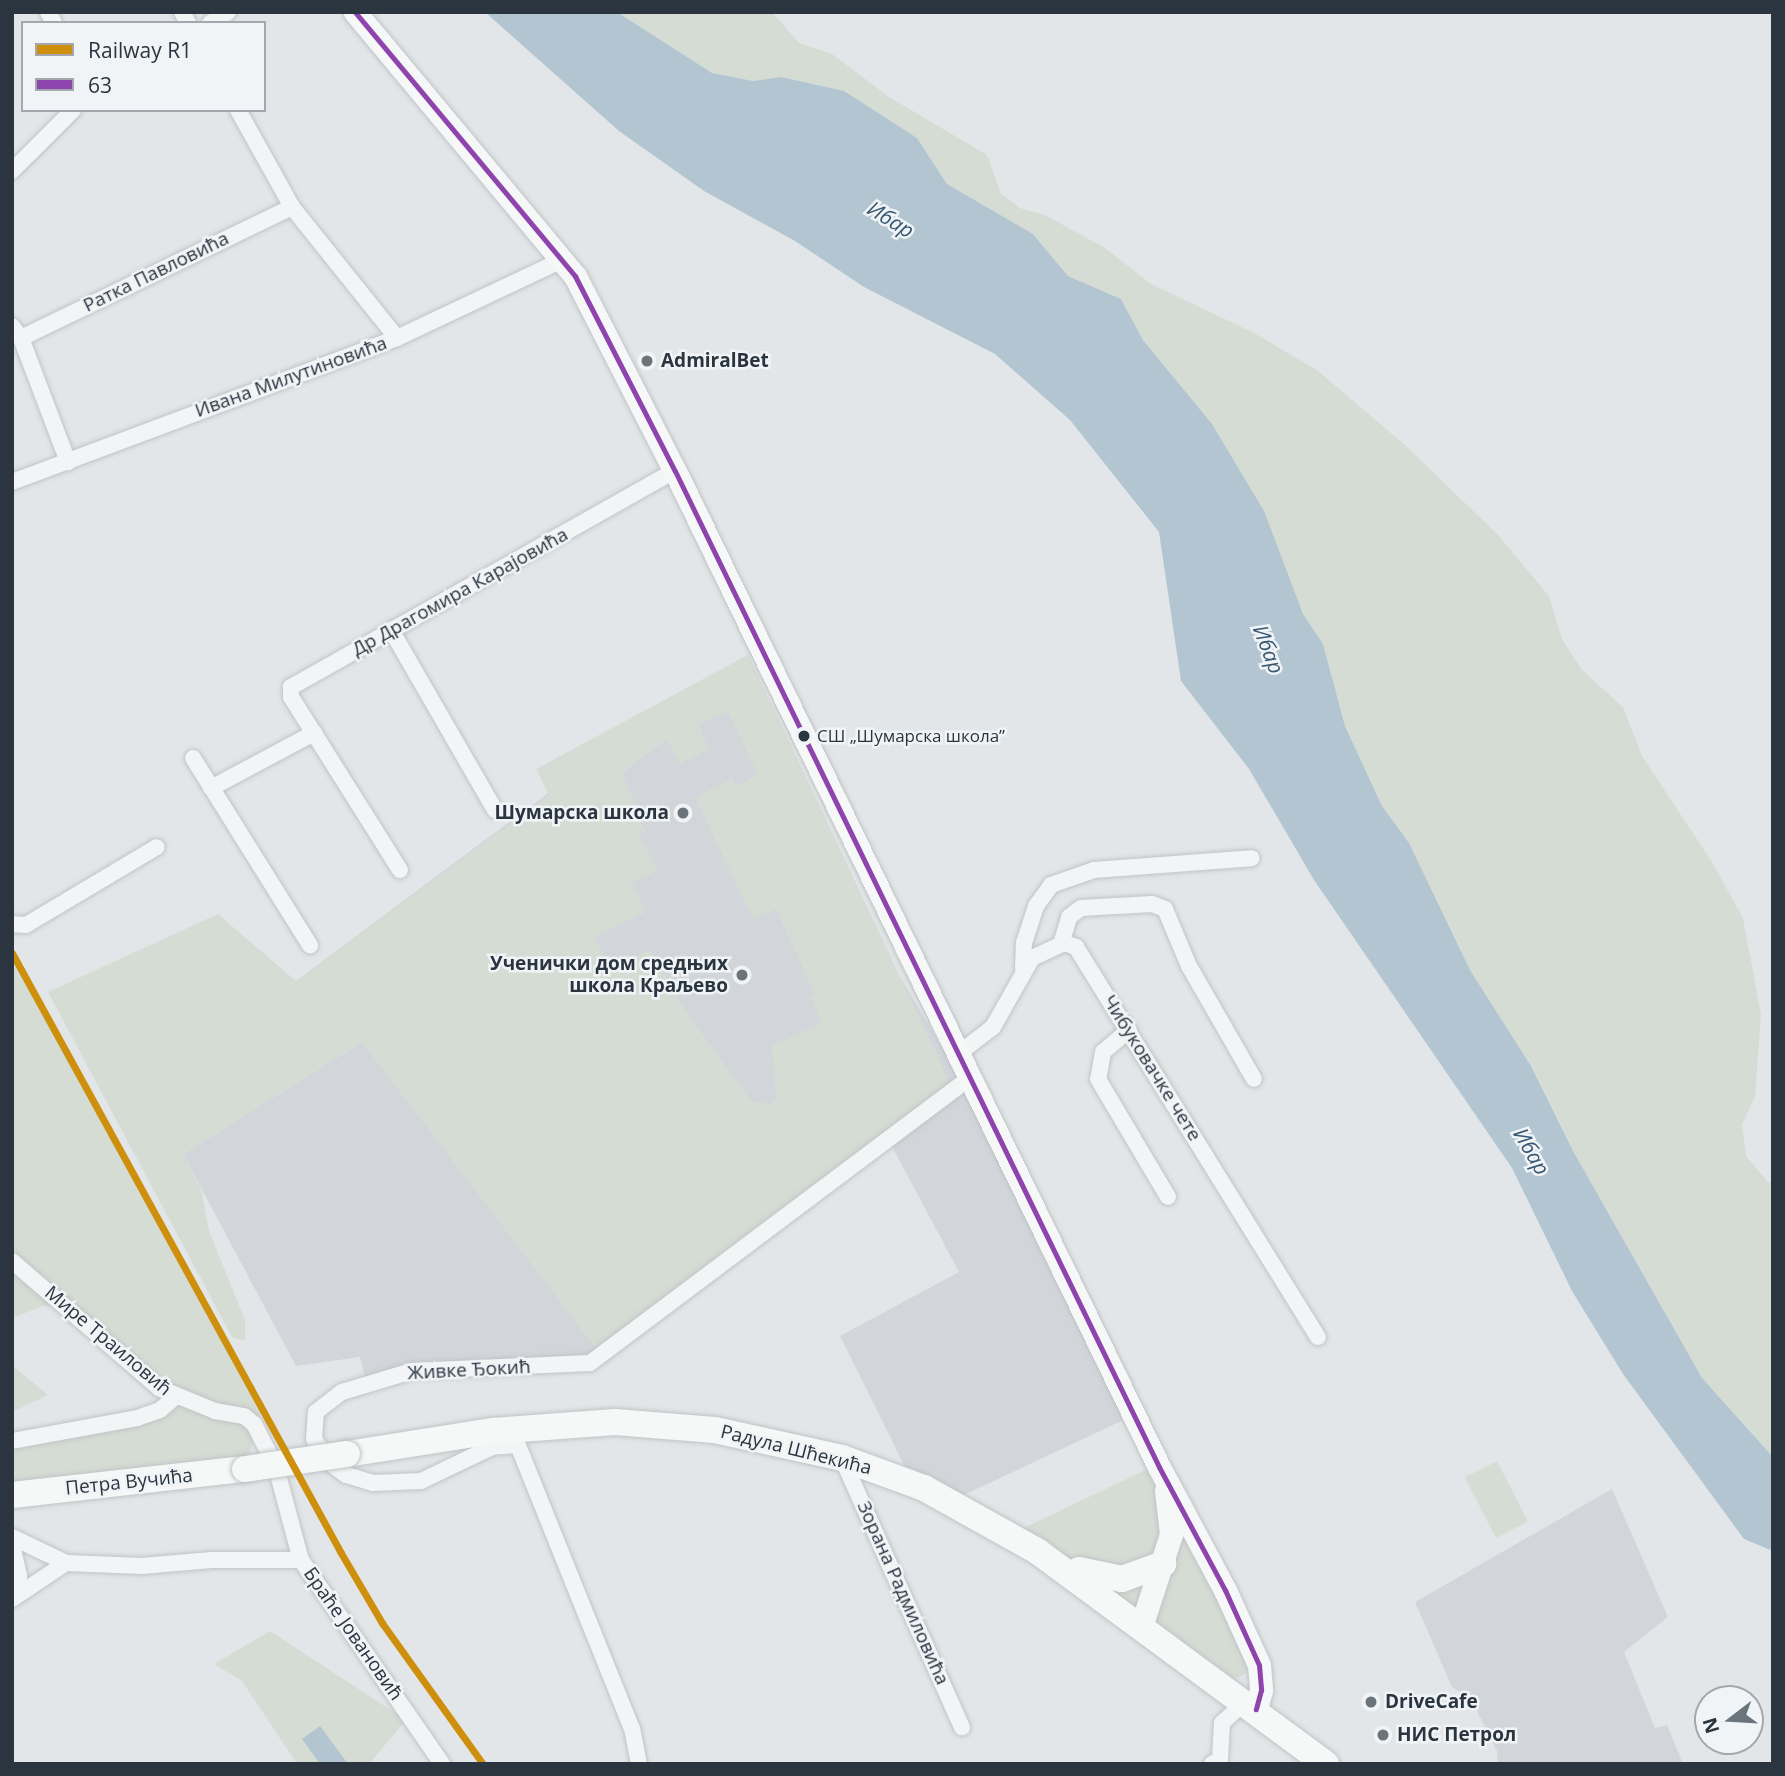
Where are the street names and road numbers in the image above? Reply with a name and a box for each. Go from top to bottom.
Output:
street label: Ратка Павловића [80,227,232,317]
street label: Ивана Милутиновића [192,332,390,422]
street label: Др Драгомира Карајовића [348,523,572,661]
street label: Чибуковачке чете [1098,991,1206,1145]
street label: Мире Траиловић [40,1281,176,1401]
street label: Живке Ђокић [407,1355,531,1385]
street label: Радула Шћекића [718,1420,874,1480]
street label: Петра Вучића [64,1464,194,1500]
street label: Зорана Радмиловића [852,1498,954,1688]
street label: Браће Јовановић [299,1563,407,1705]

